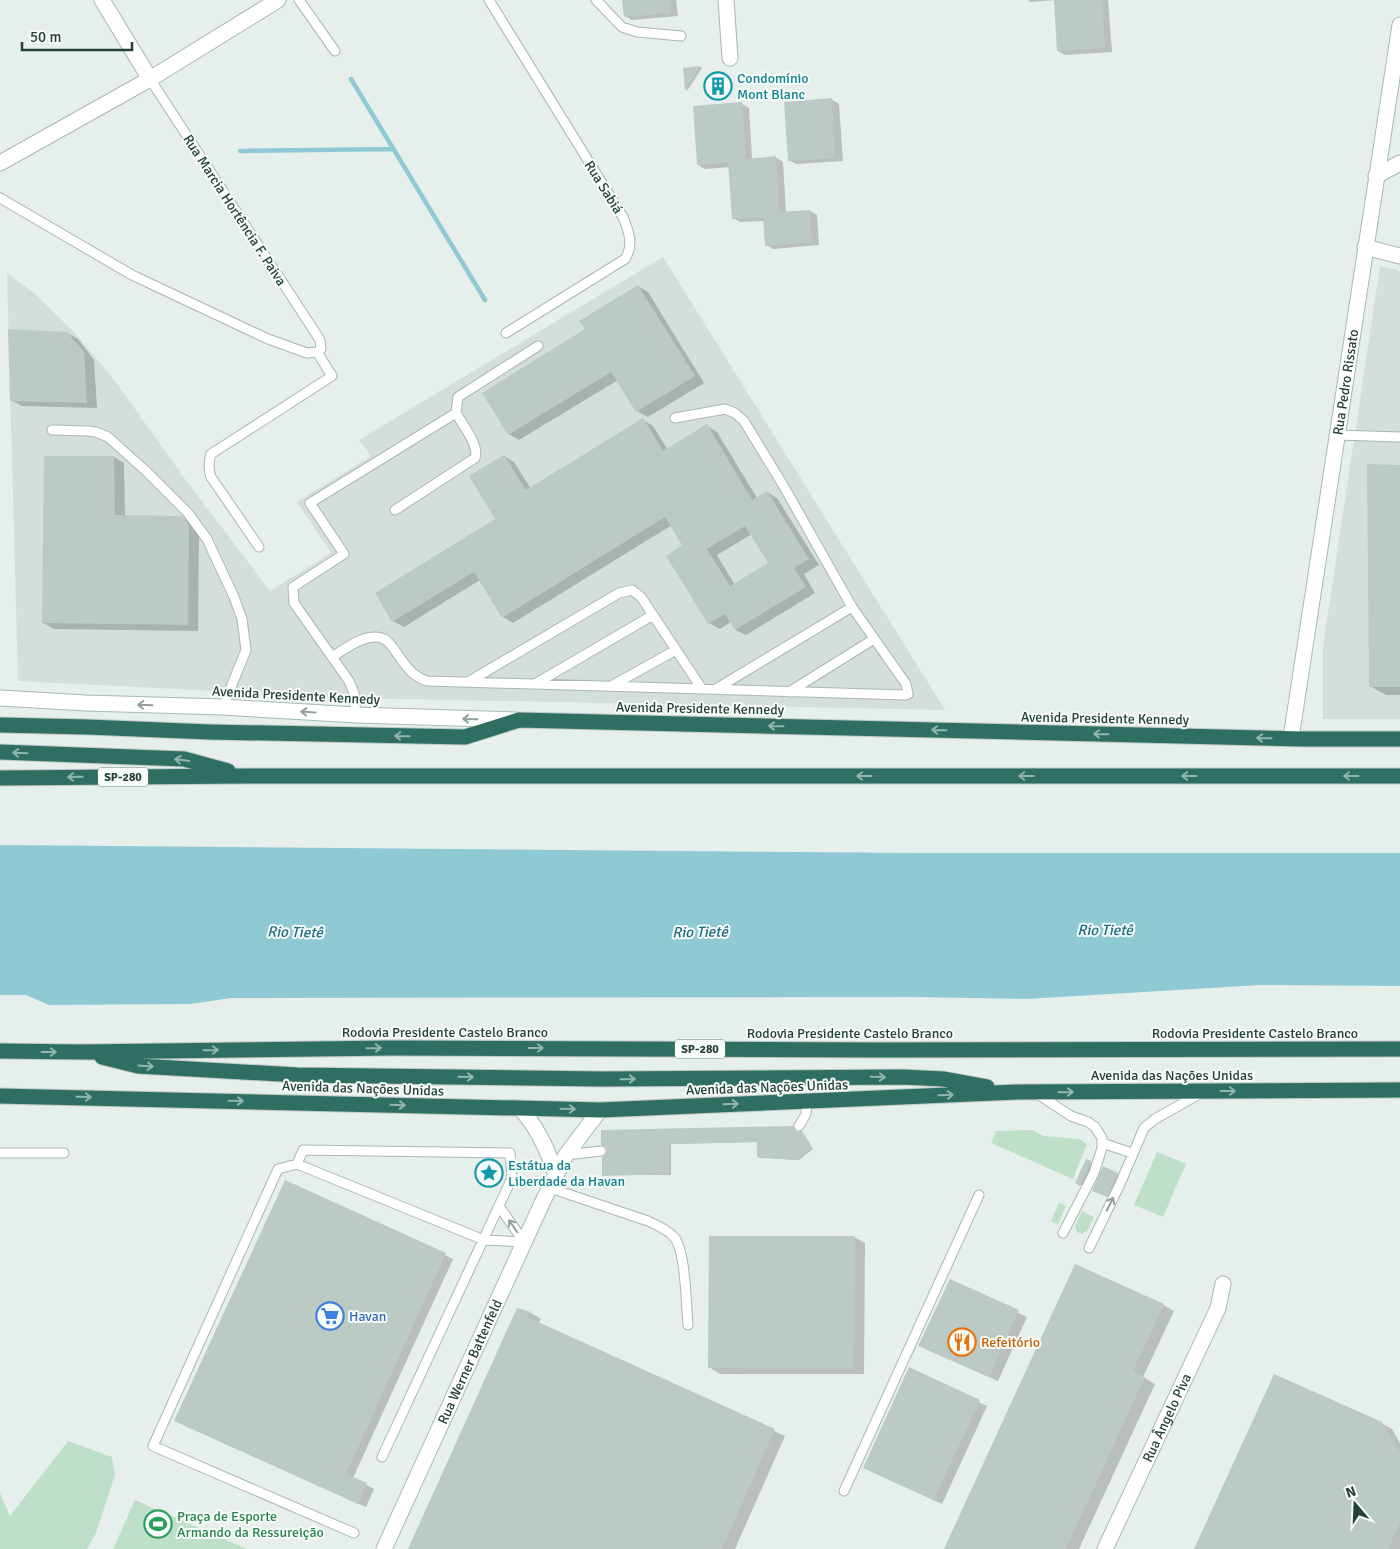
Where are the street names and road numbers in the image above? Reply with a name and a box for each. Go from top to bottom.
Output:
street label: Rua Marcia Hortência F. Paiva [179,131,290,289]
street label: Rua Sabiá [581,158,626,217]
street label: Rua Pedro Rissato [1329,328,1362,436]
street label: Avenida Presidente Kennedy [211,683,381,708]
street label: Avenida Presidente Kennedy [616,699,785,718]
street label: Avenida Presidente Kennedy [1021,709,1190,728]
road number: SP-280 [98,768,148,786]
street label: Rodovia Presidente Castelo Branco [342,1024,548,1041]
street label: Rodovia Presidente Castelo Branco [747,1025,953,1042]
street label: Rodovia Presidente Castelo Branco [1152,1025,1358,1042]
road number: SP-280 [675,1040,725,1058]
street label: Avenida das Nações Unidas [1091,1067,1253,1084]
street label: Avenida das Nações Unidas [686,1076,848,1099]
street label: Avenida das Nações Unidas [282,1077,444,1100]
street label: Rua Werner Battenfeld [434,1297,506,1427]
street label: Rua Ângelo Piva [1139,1371,1195,1465]

